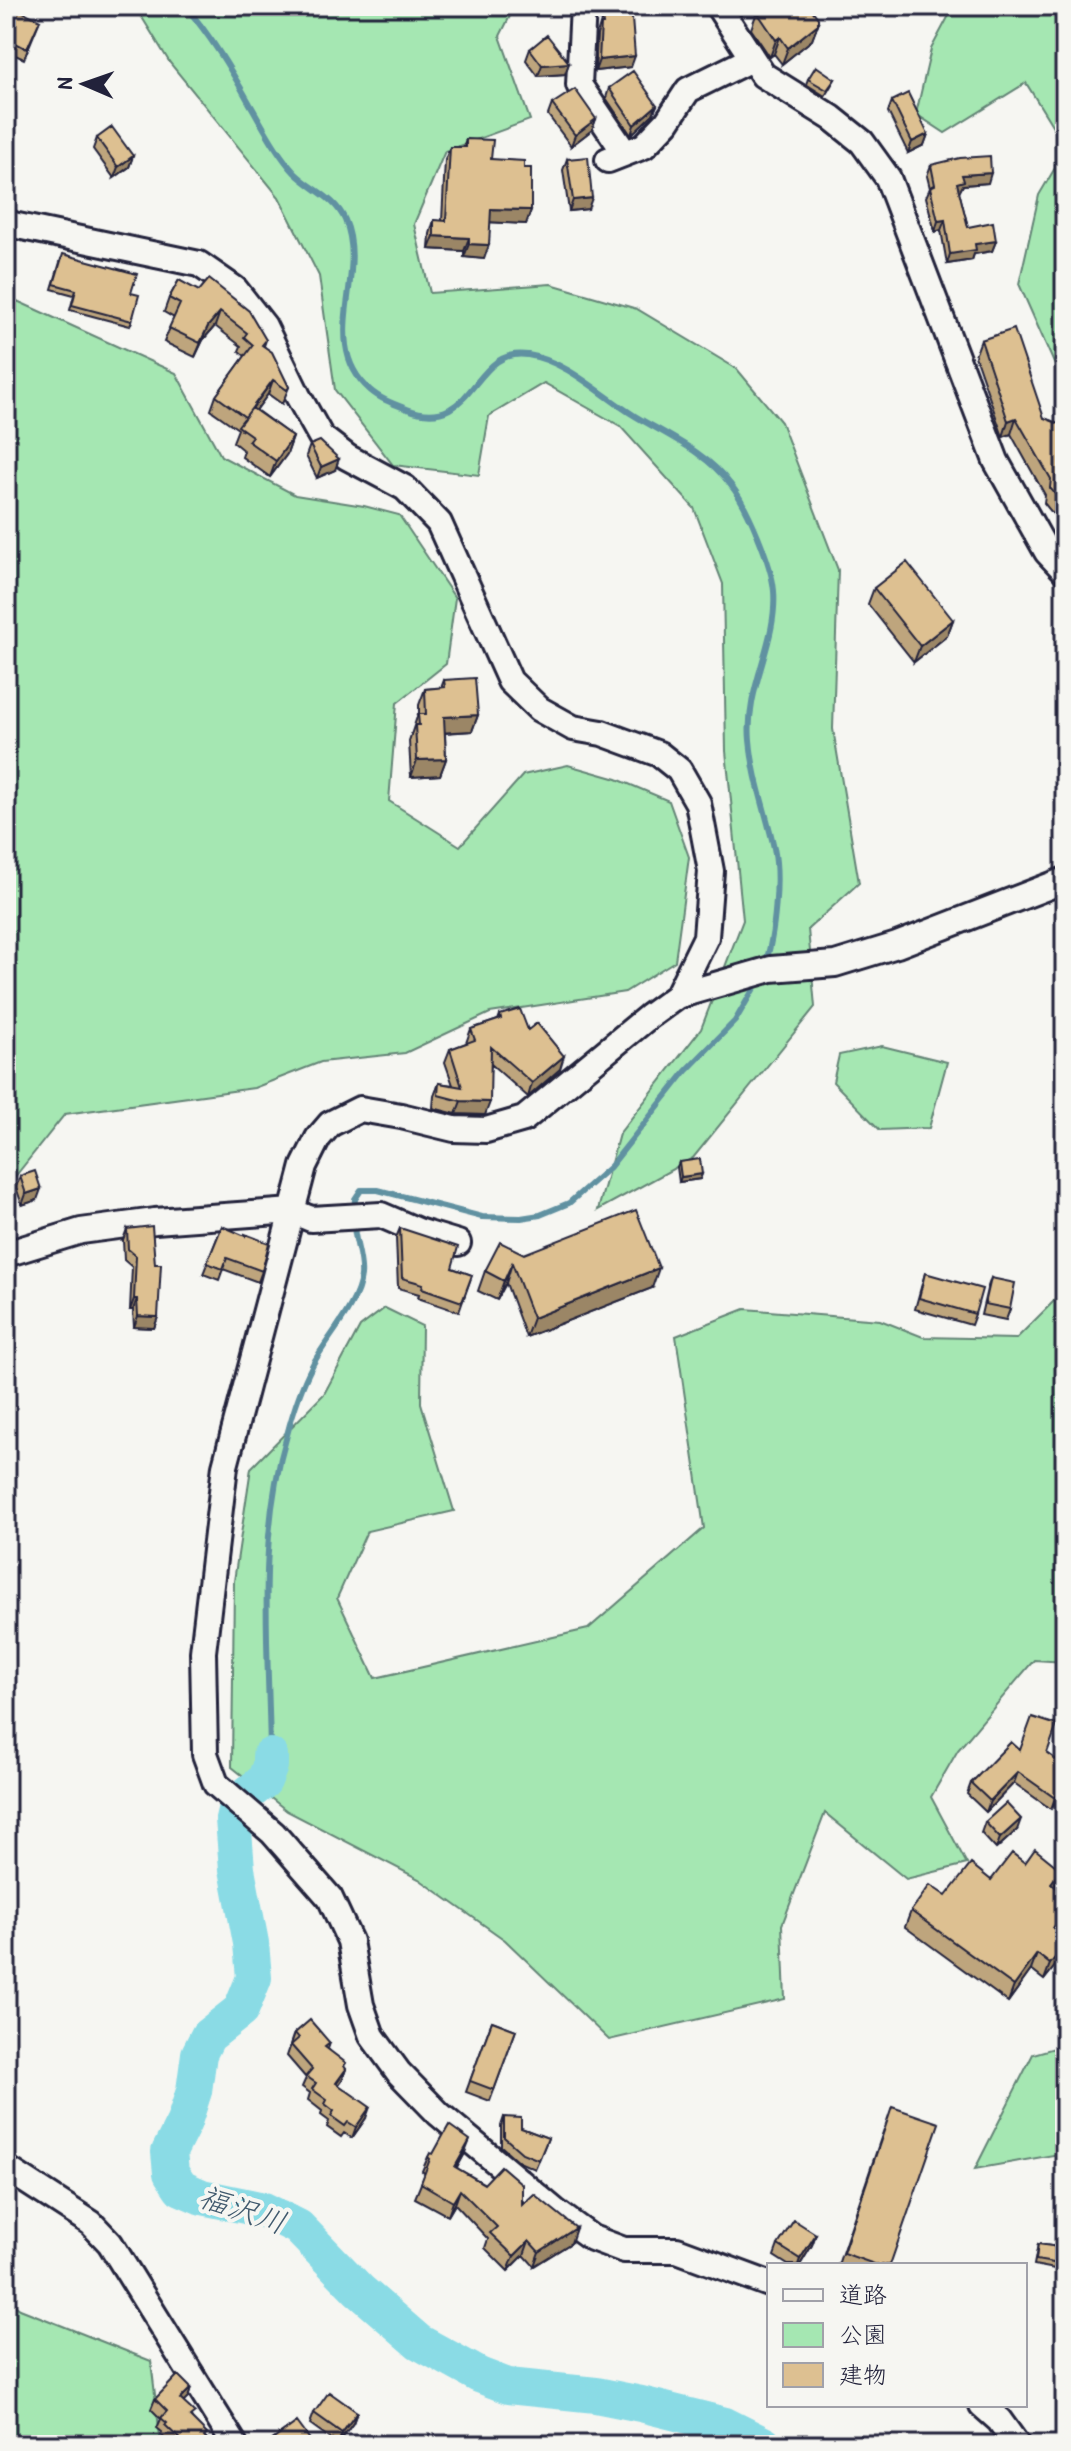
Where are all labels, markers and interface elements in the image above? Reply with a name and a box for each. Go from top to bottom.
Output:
north arrow [44,44,124,124]
text: N [49,77,79,90]
water label: 福沢川 [194,2175,292,2243]
legend [767,2263,1027,2407]
text: 道路 [839,2278,887,2310]
text: 公園 [839,2318,887,2350]
text: 建物 [839,2358,887,2390]

